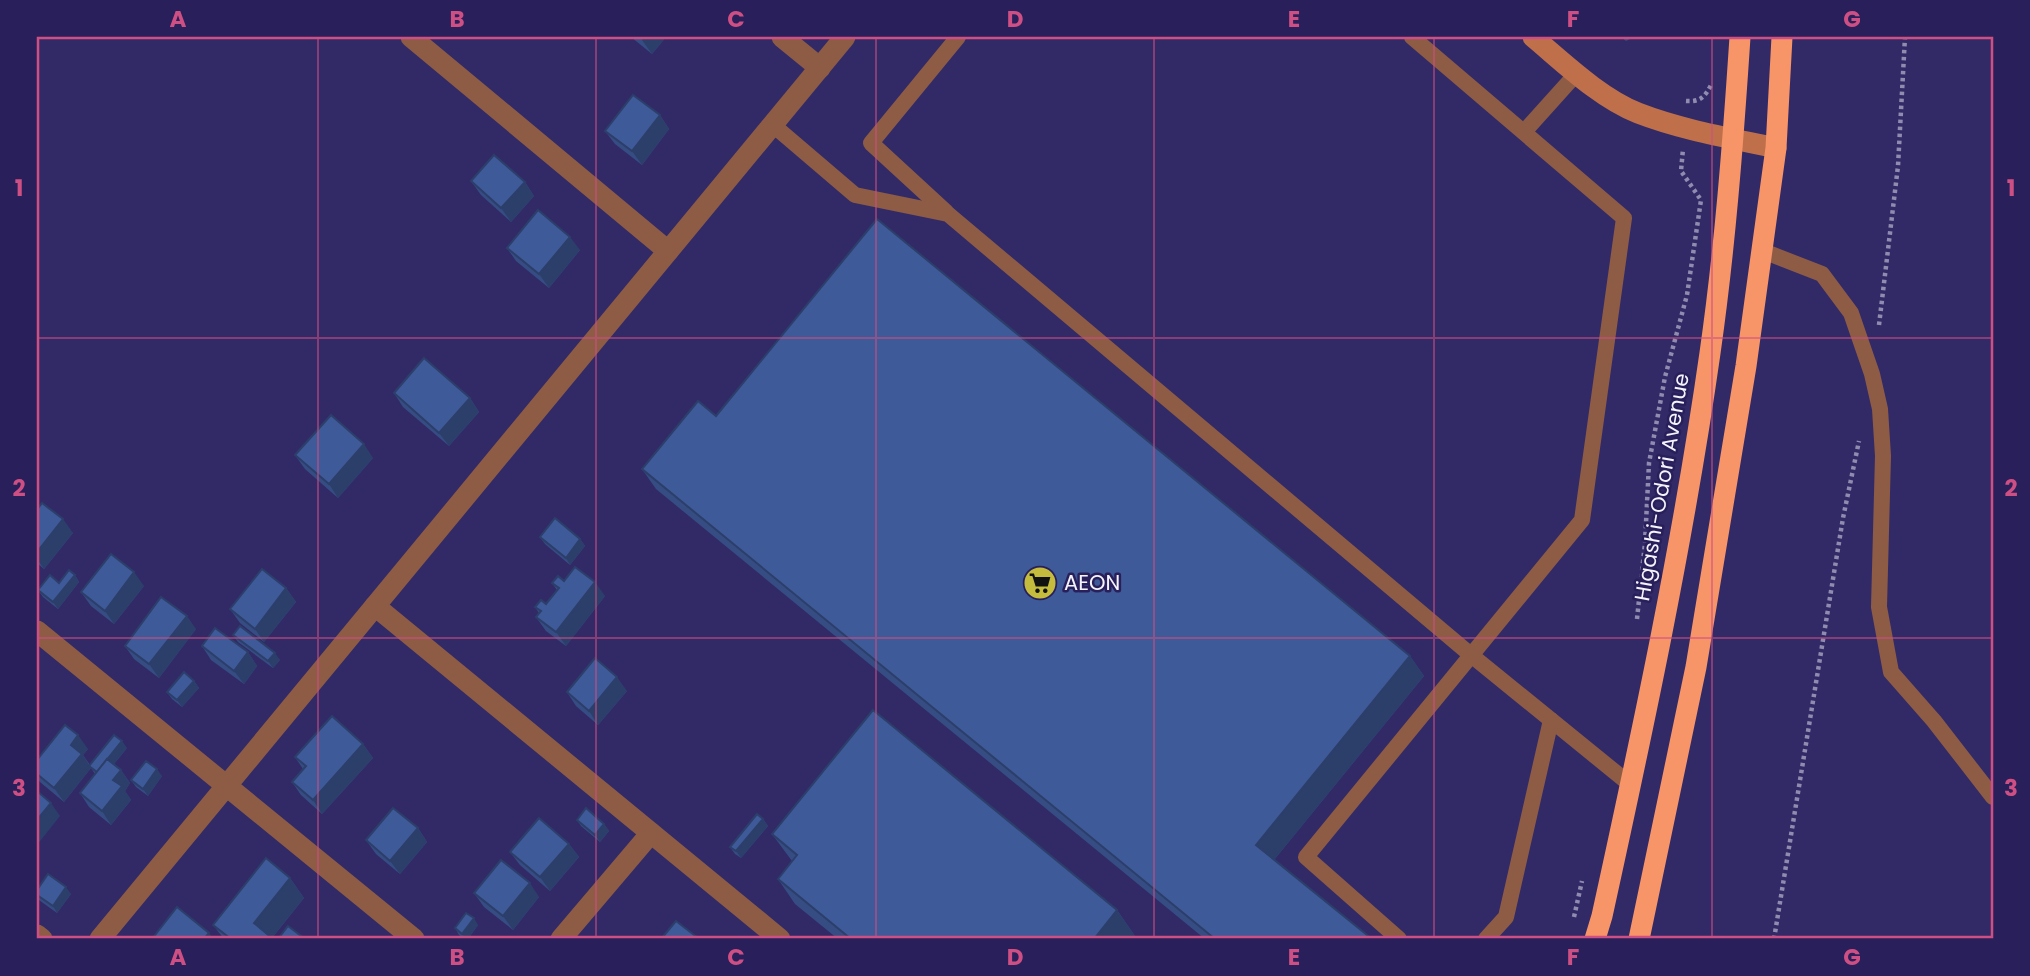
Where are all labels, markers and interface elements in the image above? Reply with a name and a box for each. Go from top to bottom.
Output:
text: A [170,3,187,35]
text: B [449,3,465,35]
text: C [727,3,745,35]
text: D [1007,3,1023,35]
text: E [1288,3,1300,35]
text: F [1567,3,1579,35]
text: G [1843,3,1861,35]
text: 1 [15,172,23,204]
text: 1 [2007,172,2015,204]
street label: Higashi-Odori Avenue [1627,371,1696,603]
text: 2 [12,472,26,504]
text: 2 [2004,472,2018,504]
supermarket icon: AEON [1021,564,1059,602]
place label: AEON [1064,568,1120,597]
text: 3 [12,772,26,804]
text: 3 [2004,772,2018,804]
text: A [170,941,187,973]
text: B [449,941,465,973]
text: C [727,941,745,973]
text: D [1007,941,1023,973]
text: E [1288,941,1300,973]
text: F [1567,941,1579,973]
text: G [1843,941,1861,973]

